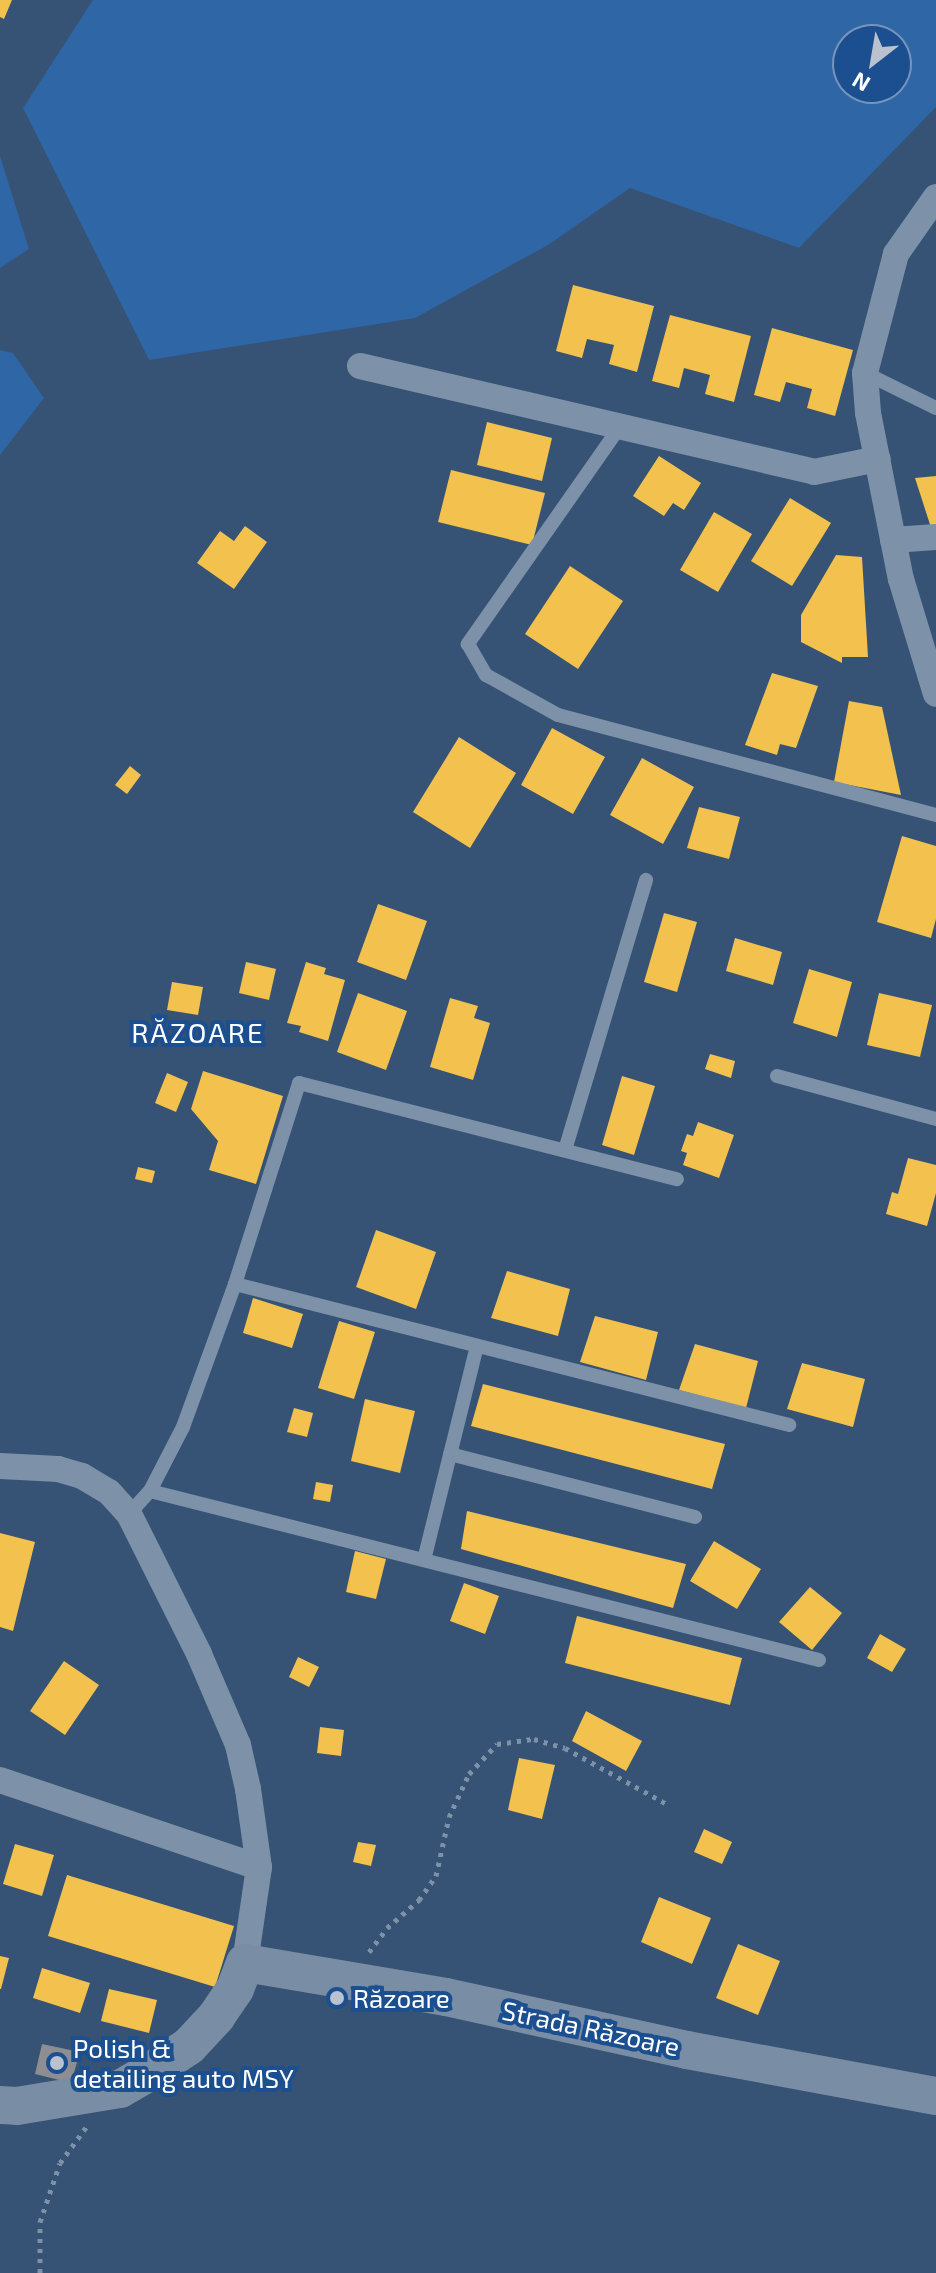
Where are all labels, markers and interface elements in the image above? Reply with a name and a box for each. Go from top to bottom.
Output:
north arrow [832,24,912,104]
text: N [847,68,874,98]
district label: RĂZOARE [131,1015,265,1049]
place label: Răzoare [353,1982,450,2014]
marker: Răzoare [328,1989,346,2007]
street label: Strada Răzoare [499,1994,683,2062]
place label: Polish & detailing auto MSY [73,2032,294,2094]
marker: Polish & detailing auto MSY [48,2054,66,2072]

